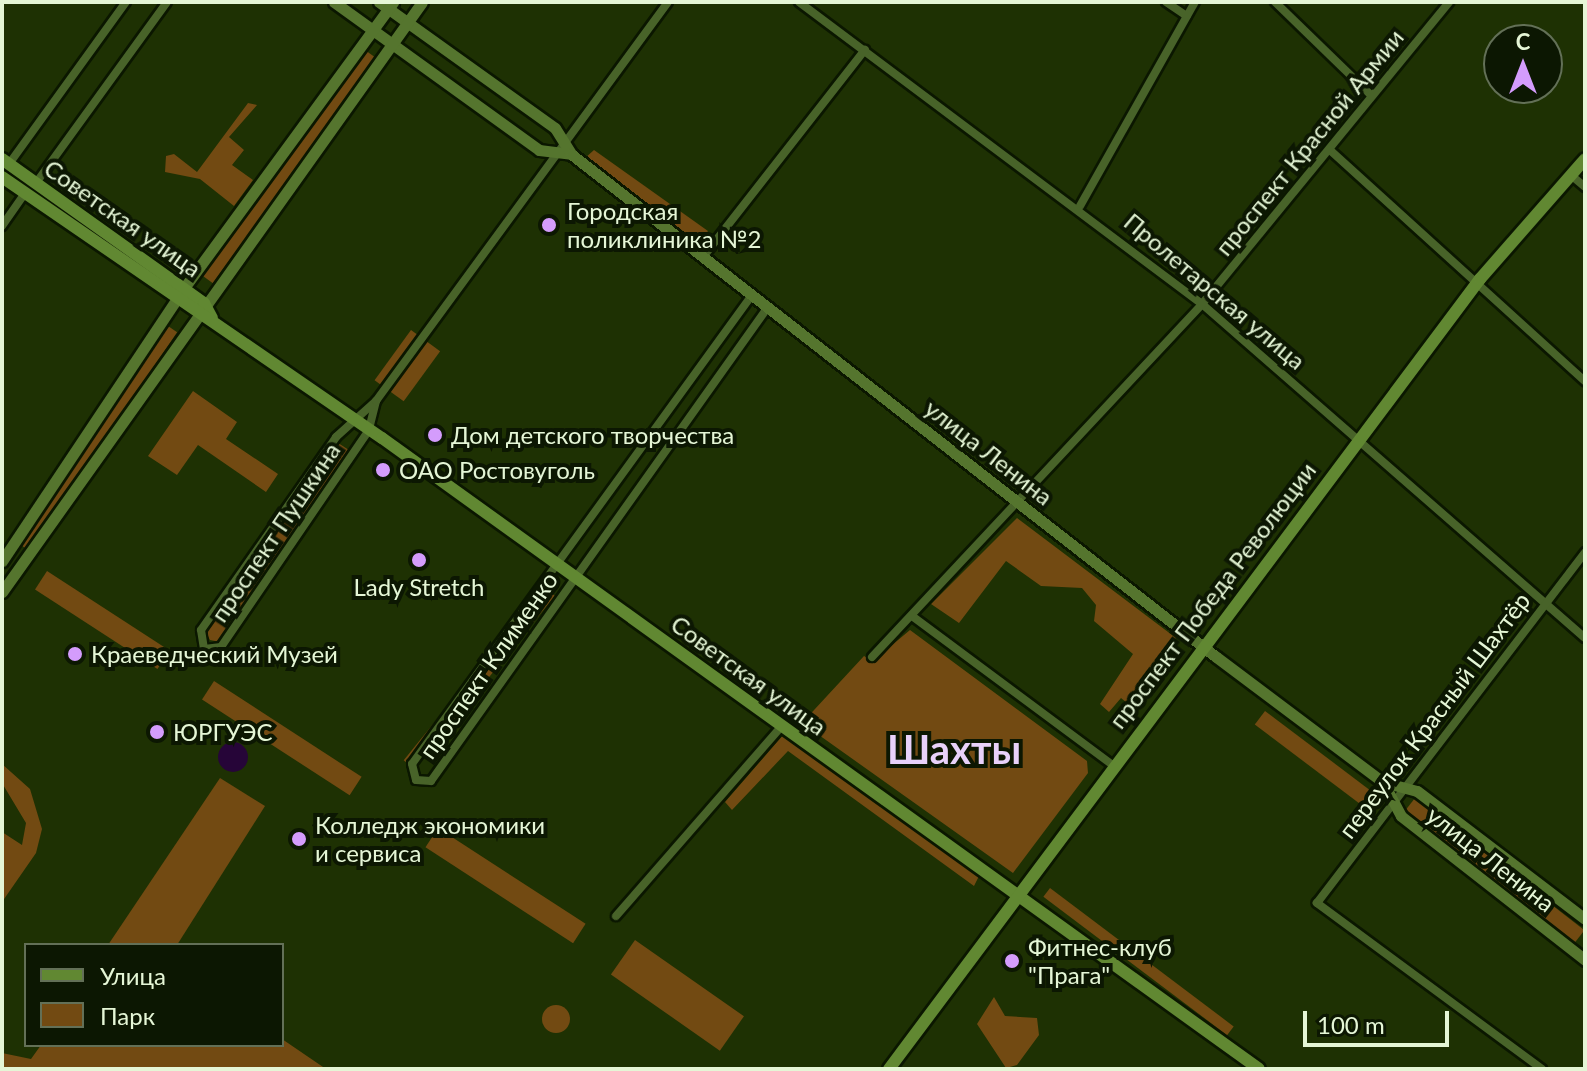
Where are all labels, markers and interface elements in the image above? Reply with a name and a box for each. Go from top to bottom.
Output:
street label: проспект Красной Армии [1209,23,1409,261]
north arrow [1483,24,1563,104]
text: С [1516,28,1530,55]
street label: Советская улица [39,153,207,283]
place label: Городская поликлиника №2 [567,197,761,253]
street label: Пролетарская улица [1119,207,1311,375]
marker: Городская поликлиника №2 [538,214,560,236]
street label: улица Ленина [919,393,1059,511]
place label: Дом детского творчества [451,421,734,449]
marker: Дом детского творчества [426,426,444,444]
street label: проспект Пушкина [204,437,346,627]
place label: ОАО Ростовуголь [399,456,595,484]
street label: проспект Победа Революции [1102,456,1322,734]
marker: ОАО Ростовуголь [374,461,392,479]
marker: Lady Stretch [410,551,428,569]
street label: проспект Клименко [413,566,563,764]
place label: Lady Stretch [353,573,485,601]
street label: переулок Красный Шахтёр [1332,586,1536,844]
street label: Советская улица [666,609,832,741]
place label: Краеведческий Музей [91,640,338,668]
marker: Краеведческий Музей [66,645,84,663]
place label: ЮРГУЭС [173,718,273,746]
marker: ЮРГУЭС [148,723,166,741]
district label: Шахты [887,725,1021,773]
street label: улица Ленина [1421,800,1561,918]
place label: Колледж экономики и сервиса [315,811,545,867]
marker: Колледж экономики и сервиса [290,830,308,848]
place label: Фитнес-клуб "Прага" [1028,933,1172,989]
legend [24,943,284,1047]
marker: Фитнес-клуб "Прага" [1003,952,1021,970]
text: Улица [100,961,166,990]
scale bar [1307,995,1453,1045]
text: Парк [100,1001,155,1030]
text: 100 m [1317,1010,1385,1039]

